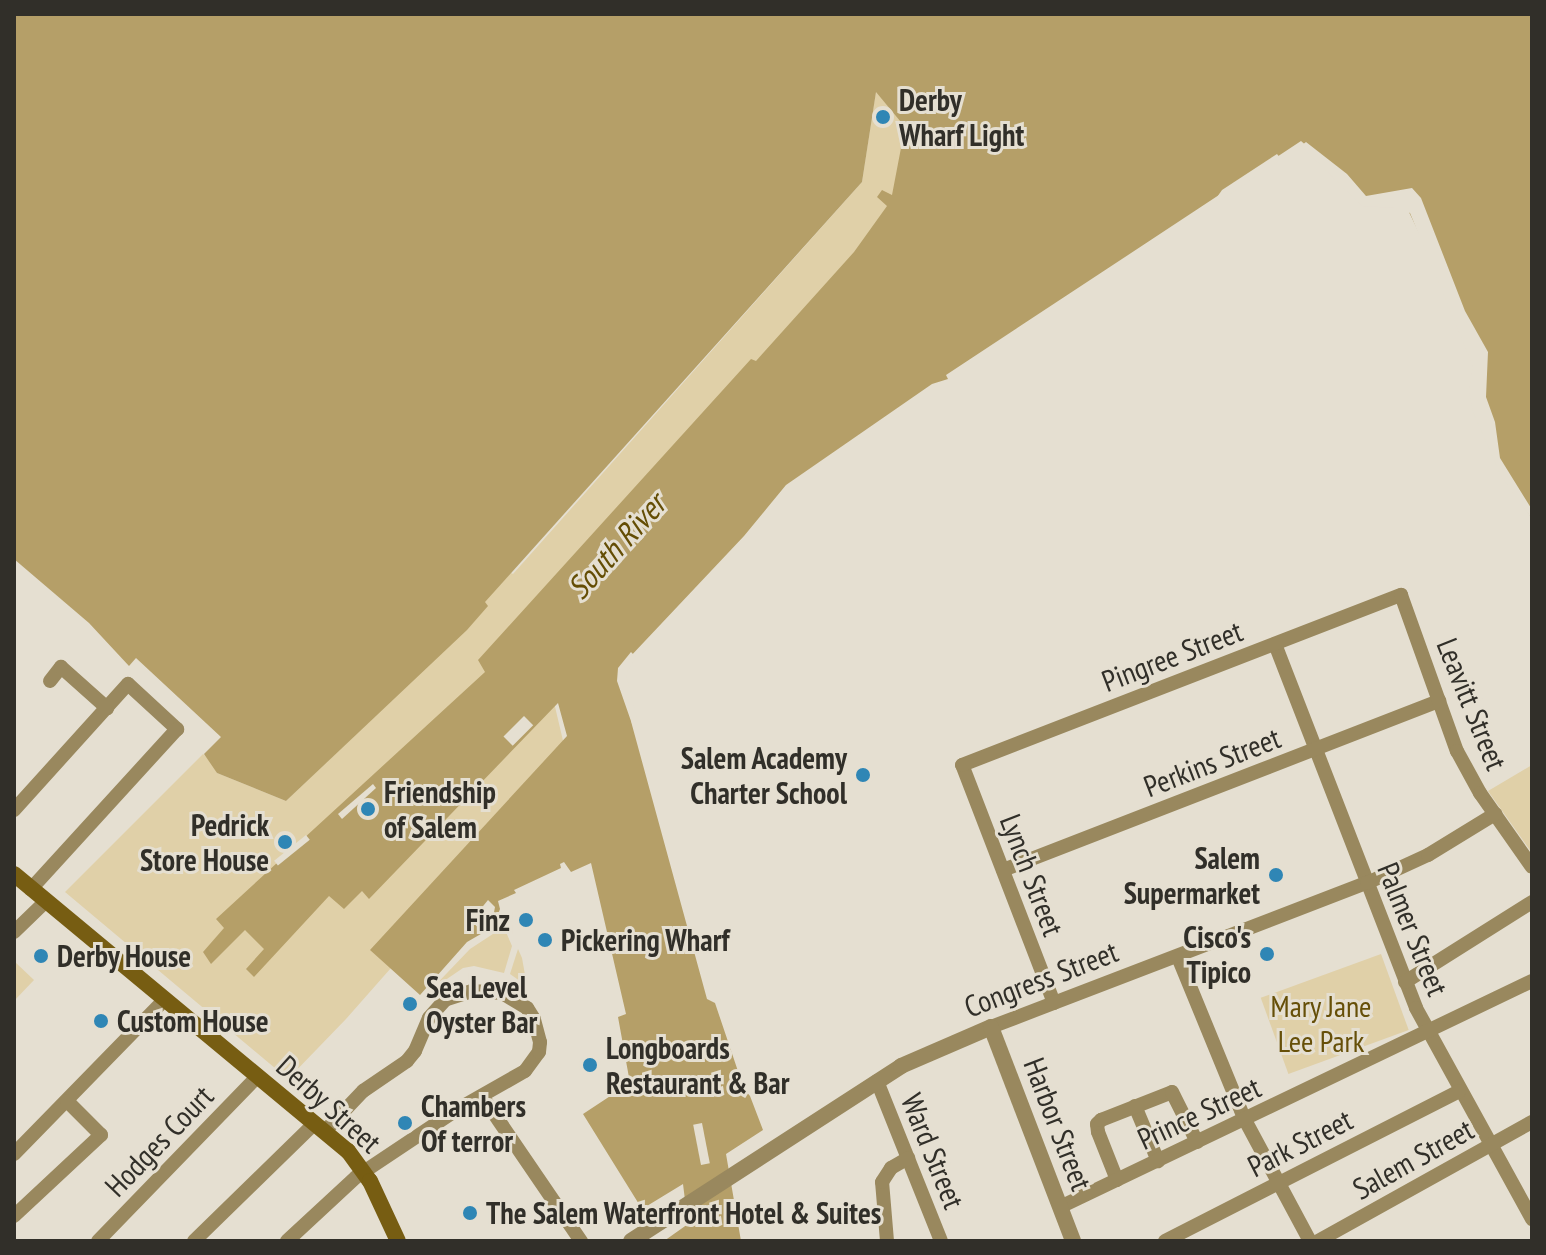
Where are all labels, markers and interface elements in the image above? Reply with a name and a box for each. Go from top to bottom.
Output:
place label: Derby Wharf Light [899,82,1024,152]
marker: Derby Wharf Light [874,108,892,126]
water label: South River [559,486,673,606]
street label: Pingree Street [1097,613,1247,699]
street label: Leavitt Street [1429,633,1515,775]
street label: Perkins Street [1139,720,1285,804]
place label: Salem Academy Charter School [680,740,847,810]
marker: Salem Academy Charter School [854,766,872,784]
place label: Friendship of Salem [384,774,496,844]
marker: Friendship of Salem [359,800,377,818]
place label: Pedrick Store House [140,807,269,878]
street label: Lynch Street [992,809,1072,941]
marker: Pedrick Store House [276,833,294,851]
place label: Salem Supermarket [1124,840,1260,910]
street label: Palmer Street [1370,857,1456,1001]
marker: Salem Supermarket [1267,866,1285,884]
place label: Finz [466,902,510,938]
marker: Finz [517,911,535,929]
place label: Cisco's Tipico [1183,919,1251,990]
place label: Pickering Wharf [561,922,730,958]
marker: Pickering Wharf [536,931,554,949]
street label: Congress Street [959,933,1123,1025]
place label: Derby House [57,938,192,974]
marker: Cisco's Tipico [1258,945,1276,963]
marker: Derby House [32,947,50,965]
place label: Sea Level Oyster Bar [426,969,537,1040]
park label: Mary Jane Lee Park [1270,988,1372,1058]
marker: Sea Level Oyster Bar [401,995,419,1013]
place label: Custom House [117,1003,269,1039]
marker: Custom House [92,1012,110,1030]
place label: Longboards Restaurant & Bar [606,1030,789,1100]
street label: Derby Street [269,1048,389,1160]
street label: Harbor Street [1016,1053,1100,1195]
marker: Longboards Restaurant & Bar [581,1056,599,1074]
street label: Prince Street [1132,1069,1266,1157]
street label: Hodges Court [97,1078,221,1204]
place label: Chambers Of terror [421,1088,526,1158]
street label: Ward Street [894,1088,972,1214]
street label: Park Street [1241,1101,1359,1185]
street label: Salem Street [1346,1111,1480,1207]
marker: Chambers Of terror [396,1114,414,1132]
place label: The Salem Waterfront Hotel & Suites [486,1195,882,1231]
marker: The Salem Waterfront Hotel & Suites [461,1204,479,1222]

